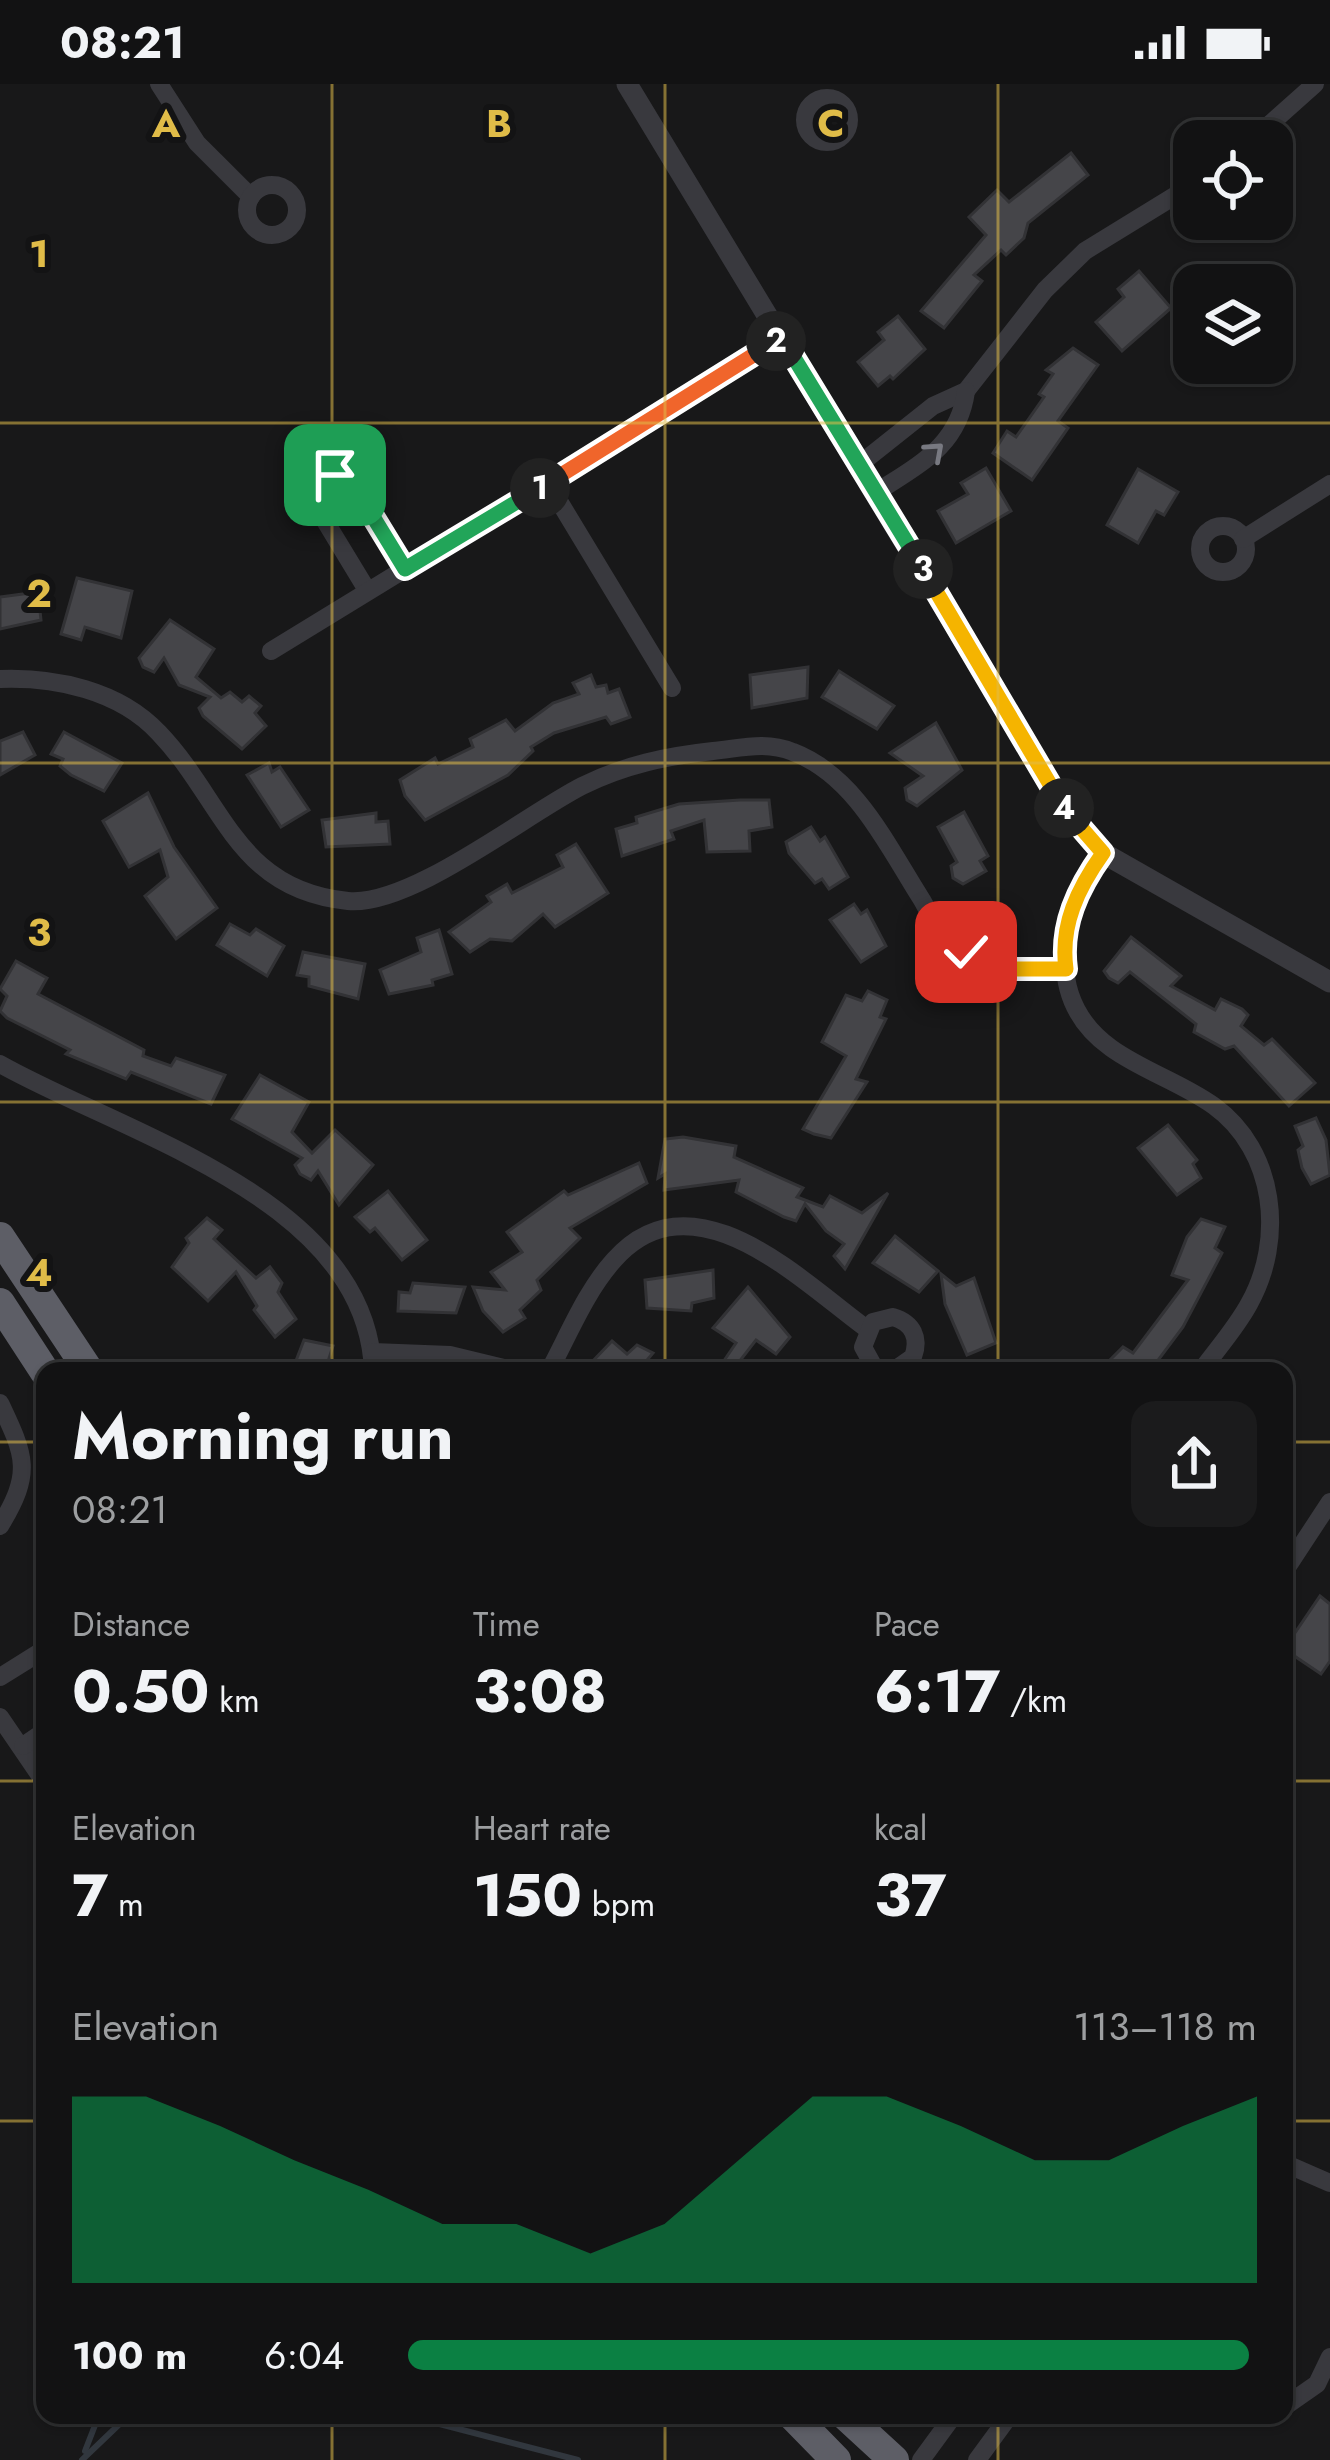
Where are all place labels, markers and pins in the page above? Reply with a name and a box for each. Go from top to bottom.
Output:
pin: 2 [746,311,806,371]
pin [284,424,386,526]
pin: 1 [510,458,570,518]
pin: 3 [893,539,953,599]
pin: 4 [1034,778,1094,838]
pin [915,901,1017,1003]

